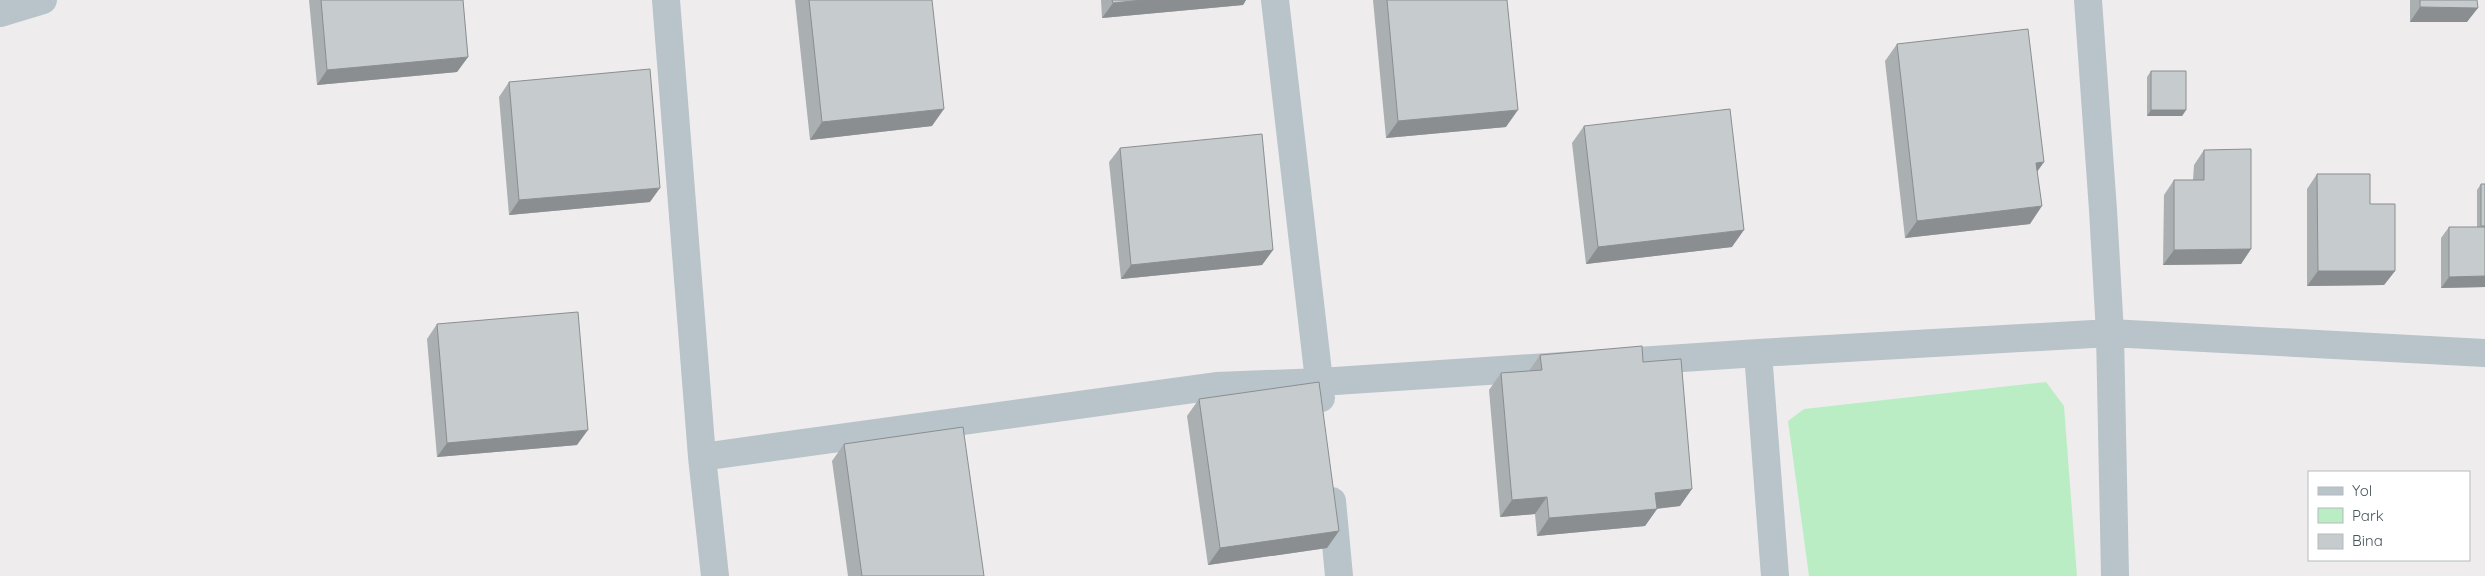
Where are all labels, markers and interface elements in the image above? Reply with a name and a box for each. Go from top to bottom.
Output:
legend [2308,471,2470,561]
text: Yol [2352,481,2372,500]
text: Park [2352,506,2384,525]
text: Bina [2352,531,2383,550]

